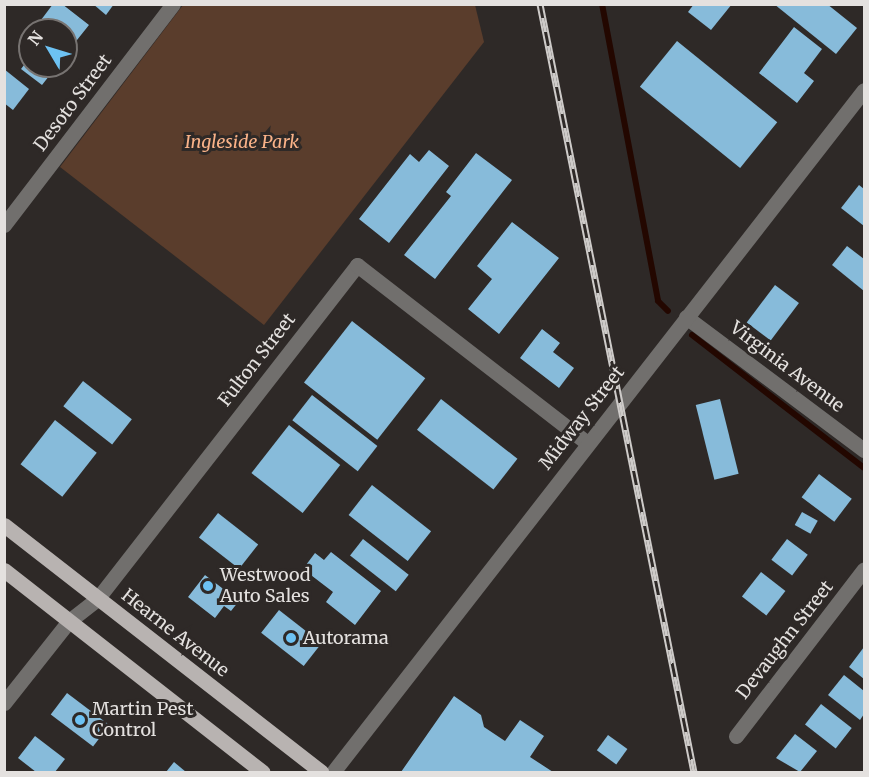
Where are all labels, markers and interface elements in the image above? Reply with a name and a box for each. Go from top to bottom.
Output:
north arrow [18,18,78,78]
text: N [24,27,47,49]
street label: Desoto Street [30,50,116,156]
park label: Ingleside Park [185,131,299,153]
street label: Fulton Street [214,309,300,411]
street label: Virginia Avenue [726,317,848,417]
street label: Midway Street [535,362,629,474]
place label: Westwood Auto Sales [220,565,311,608]
street label: Devaughn Street [732,577,838,703]
marker: Westwood Auto Sales [201,579,215,593]
street label: Hearne Avenue [117,584,233,682]
place label: Autorama [303,627,389,649]
marker: Autorama [284,631,298,645]
place label: Martin Pest Control [92,699,193,742]
marker: Martin Pest Control [73,713,87,727]

